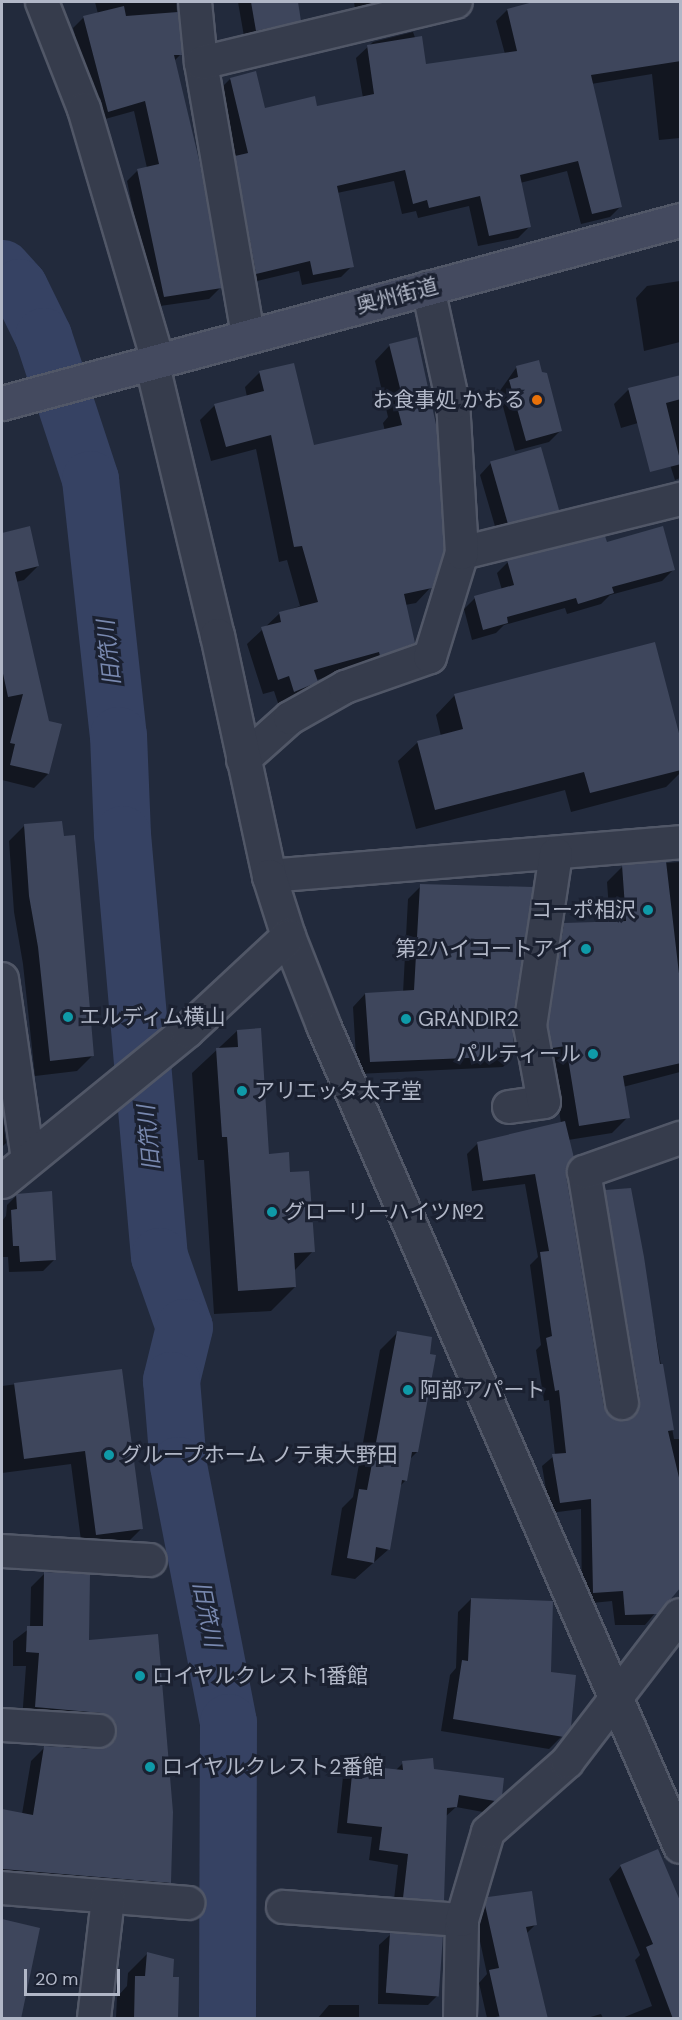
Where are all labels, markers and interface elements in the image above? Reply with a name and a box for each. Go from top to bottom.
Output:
street label: 奥州街道 [353,273,441,319]
place label: お食事処 かおる [372,387,525,413]
marker: お食事処 かおる [530,393,544,407]
water label: 旧笊川 [92,619,126,687]
place label: コーポ相沢 [531,897,636,923]
marker: コーポ相沢 [641,903,655,917]
place label: 第2ハイコートアイ [394,936,574,962]
marker: 第2ハイコートアイ [579,942,593,956]
place label: エルディム横山 [80,1004,227,1030]
place label: GRANDIR2 [418,1006,519,1032]
marker: エルディム横山 [61,1010,75,1024]
marker: GRANDIR2 [399,1012,413,1026]
place label: パルティール [455,1041,581,1067]
marker: パルティール [586,1047,600,1061]
place label: アリエッタ太子堂 [254,1078,422,1104]
marker: アリエッタ太子堂 [235,1084,249,1098]
water label: 旧笊川 [133,1104,165,1172]
place label: グローリーハイツ№2 [284,1199,485,1225]
marker: グローリーハイツ№2 [265,1205,279,1219]
place label: 阿部アパート [420,1377,546,1403]
marker: 阿部アパート [401,1383,415,1397]
place label: グループホーム ノテ東大野田 [121,1442,400,1468]
marker: グループホーム ノテ東大野田 [102,1448,116,1462]
water label: 旧笊川 [188,1579,226,1649]
place label: ロイヤルクレスト1番館 [152,1663,369,1689]
marker: ロイヤルクレスト1番館 [133,1669,147,1683]
place label: ロイヤルクレスト2番館 [162,1754,384,1780]
marker: ロイヤルクレスト2番館 [143,1760,157,1774]
scale bar [27,1957,123,1995]
text: 20 m [35,1967,78,1991]

